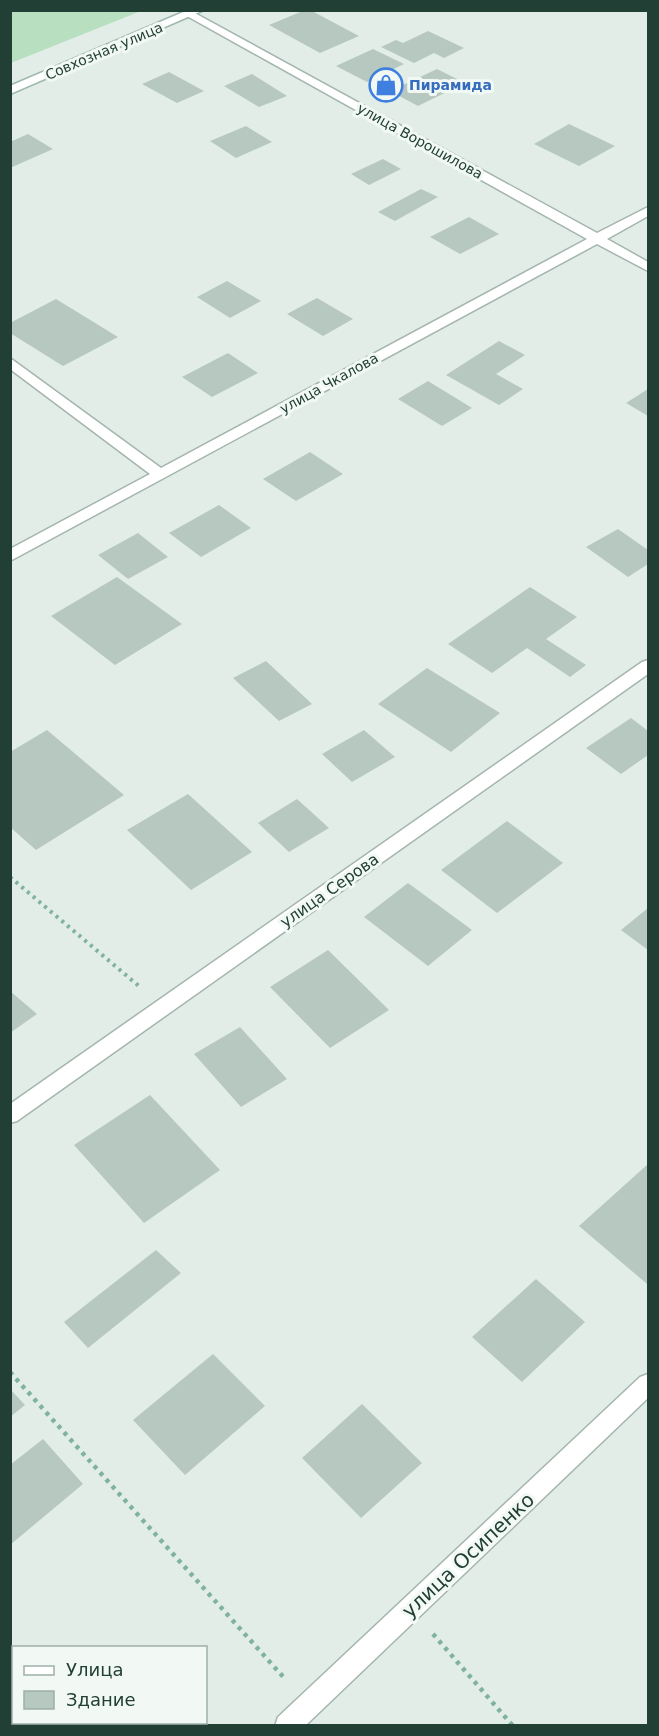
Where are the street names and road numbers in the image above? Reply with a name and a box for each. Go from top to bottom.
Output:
street label: Совхозная улица [43,19,165,83]
street label: улица Ворошилова [355,100,485,182]
street label: улица Чкалова [277,349,381,417]
street label: улица Серова [276,849,382,931]
street label: улица Осипенко [397,1487,539,1623]

